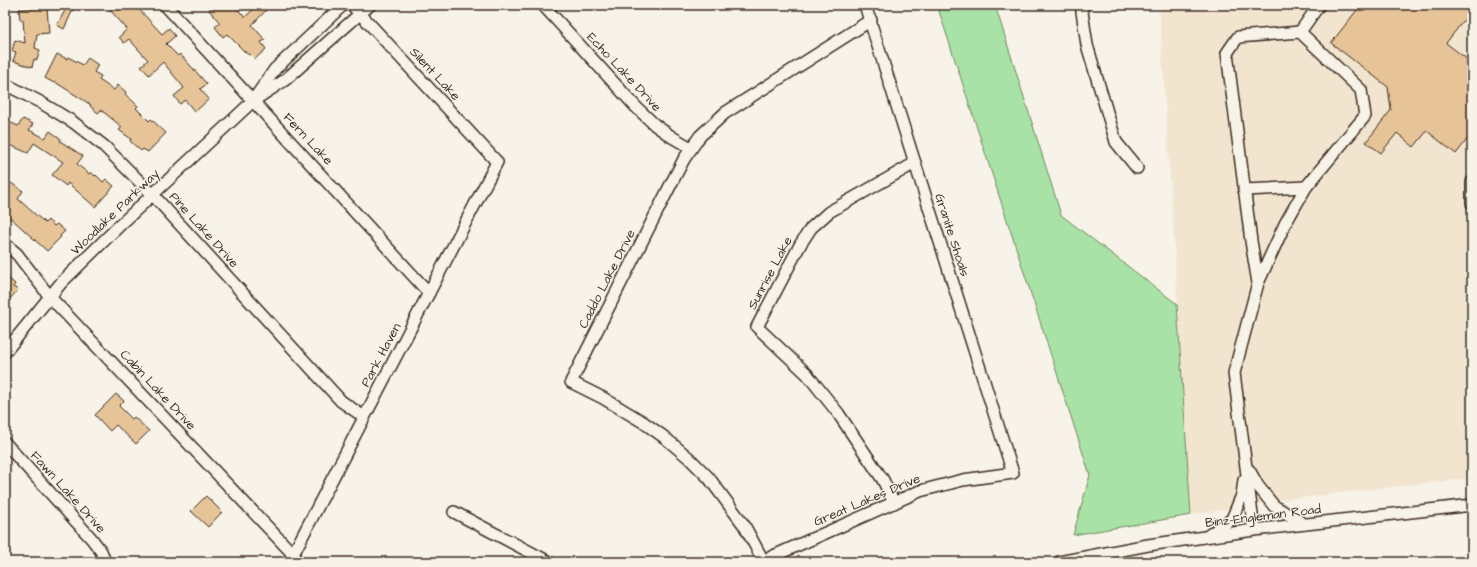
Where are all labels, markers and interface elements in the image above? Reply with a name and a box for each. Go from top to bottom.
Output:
street label: Echo Lake Drive [583,29,665,115]
street label: Silent Lake [406,43,464,105]
street label: Fern Lake [279,109,337,169]
street label: Woodlake Parkway [67,165,164,260]
street label: Pine Lake Drive [165,188,243,272]
street label: Granite Shoals [930,191,974,279]
street label: Caddo Lake Drive [574,226,640,332]
street label: Sunrise Lake [743,233,797,313]
street label: Park Haven [357,319,406,390]
street label: Cabin Lake Drive [116,346,200,434]
street label: Fawn Lake Drive [26,447,110,537]
street label: Great Lakes Drive [811,469,923,531]
street label: Binz-Engleman Road [1204,500,1322,533]

